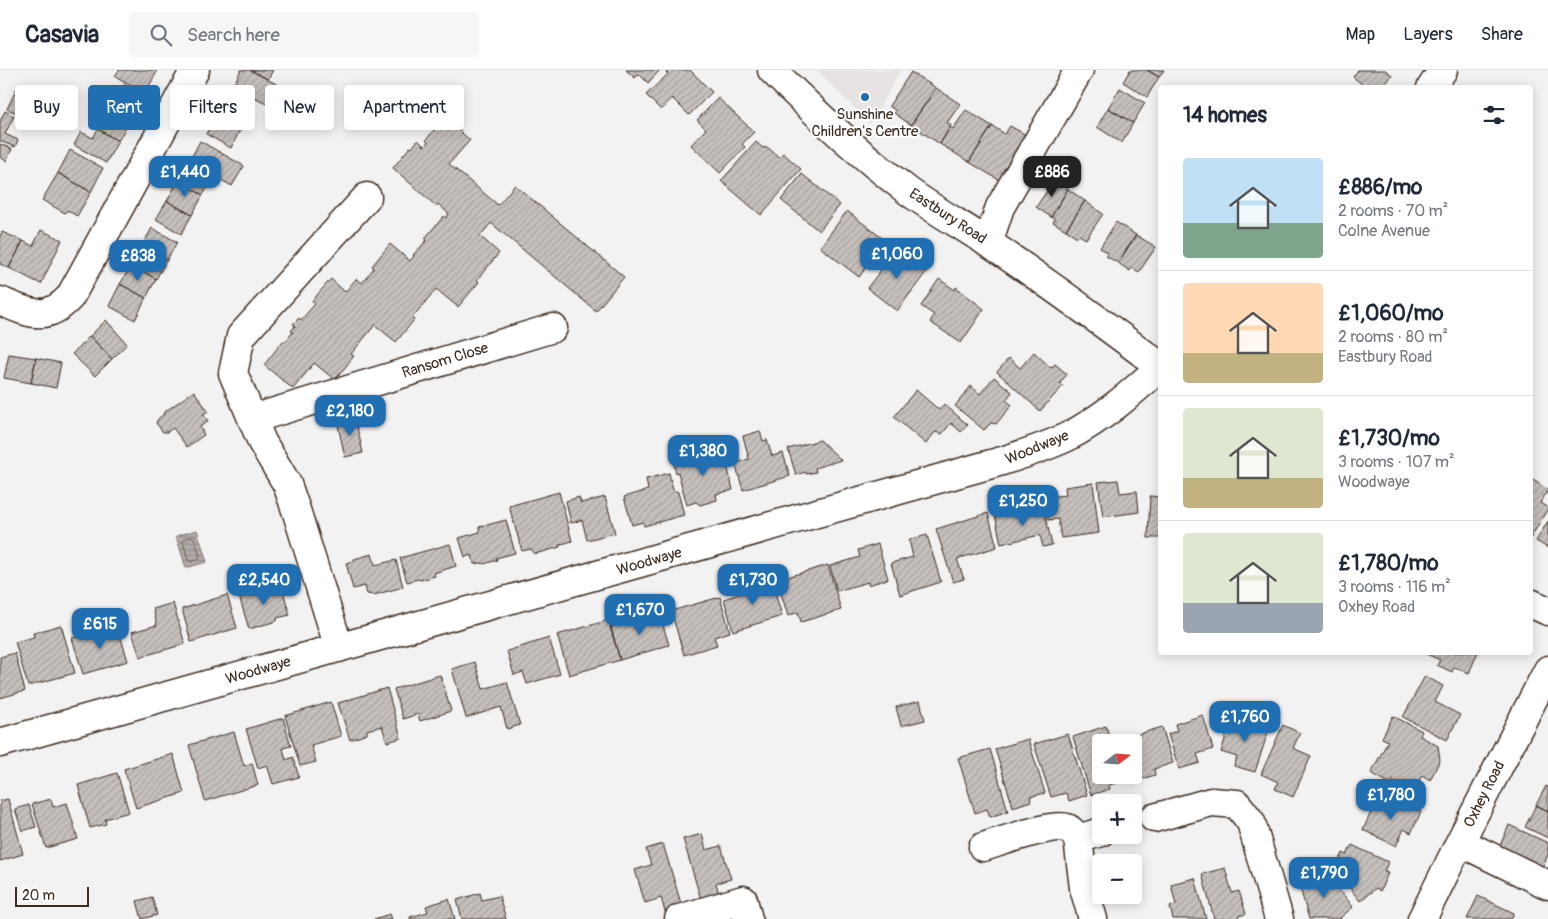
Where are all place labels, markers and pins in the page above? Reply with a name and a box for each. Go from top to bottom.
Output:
marker: Sunshine Children's Centre [859,91,871,103]
place label: Sunshine Children's Centre [812,105,919,141]
pin: £1,440 [144,156,226,198]
pin: £886 [1022,156,1082,198]
pin: £1,060 [856,238,938,280]
pin: £838 [108,240,168,282]
pin: £2,180 [309,394,391,437]
pin: £1,380 [662,434,744,477]
pin: £1,250 [982,484,1064,527]
pin: £2,540 [223,564,305,606]
pin: £1,730 [712,564,794,606]
pin: £1,670 [599,594,681,636]
pin: £615 [70,608,130,650]
pin: £1,760 [1204,700,1286,743]
pin: £1,780 [1350,778,1432,821]
pin: £1,790 [1283,856,1365,899]

